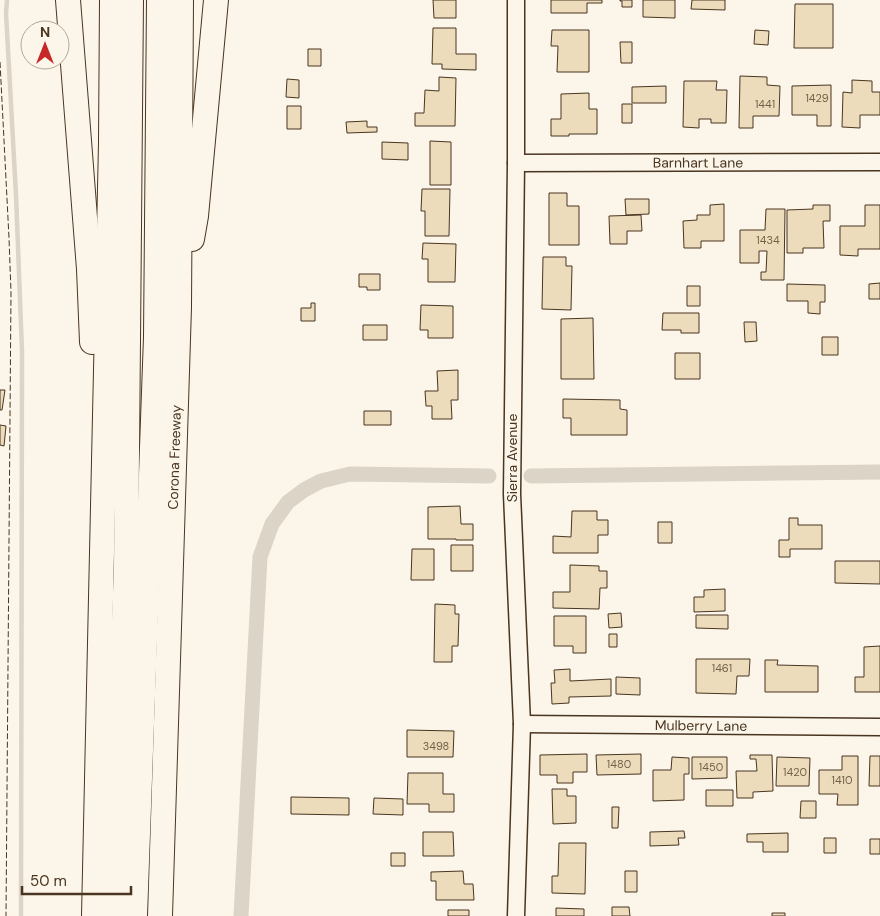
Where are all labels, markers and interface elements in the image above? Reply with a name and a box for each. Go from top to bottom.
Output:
north arrow [20,20,70,70]
text: N [40,23,50,41]
house number: 1429 [805,91,829,105]
house number: 1441 [755,97,775,111]
street label: Barnhart Lane [653,153,743,172]
house number: 1434 [756,233,780,247]
street label: Corona Freeway [164,404,185,510]
street label: Sierra Avenue [503,414,521,502]
house number: 1461 [712,661,732,675]
street label: Mulberry Lane [655,716,747,735]
house number: 3498 [423,739,449,753]
house number: 1480 [607,757,631,771]
house number: 1450 [699,760,723,774]
house number: 1420 [783,765,807,779]
house number: 1410 [831,773,853,787]
scale bar [22,864,131,896]
text: 50 m [30,871,67,891]

